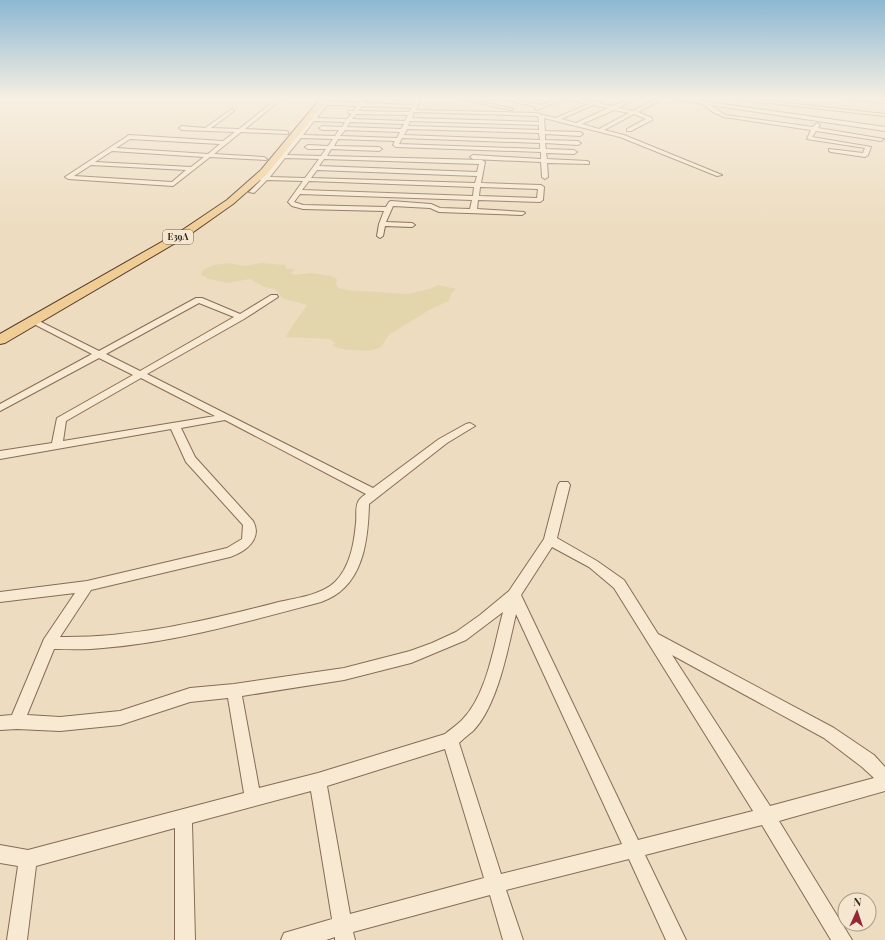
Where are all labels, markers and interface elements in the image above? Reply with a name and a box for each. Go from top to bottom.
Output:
road number: E39A [163,230,193,244]
north arrow [837,892,877,932]
text: N [853,894,862,909]

